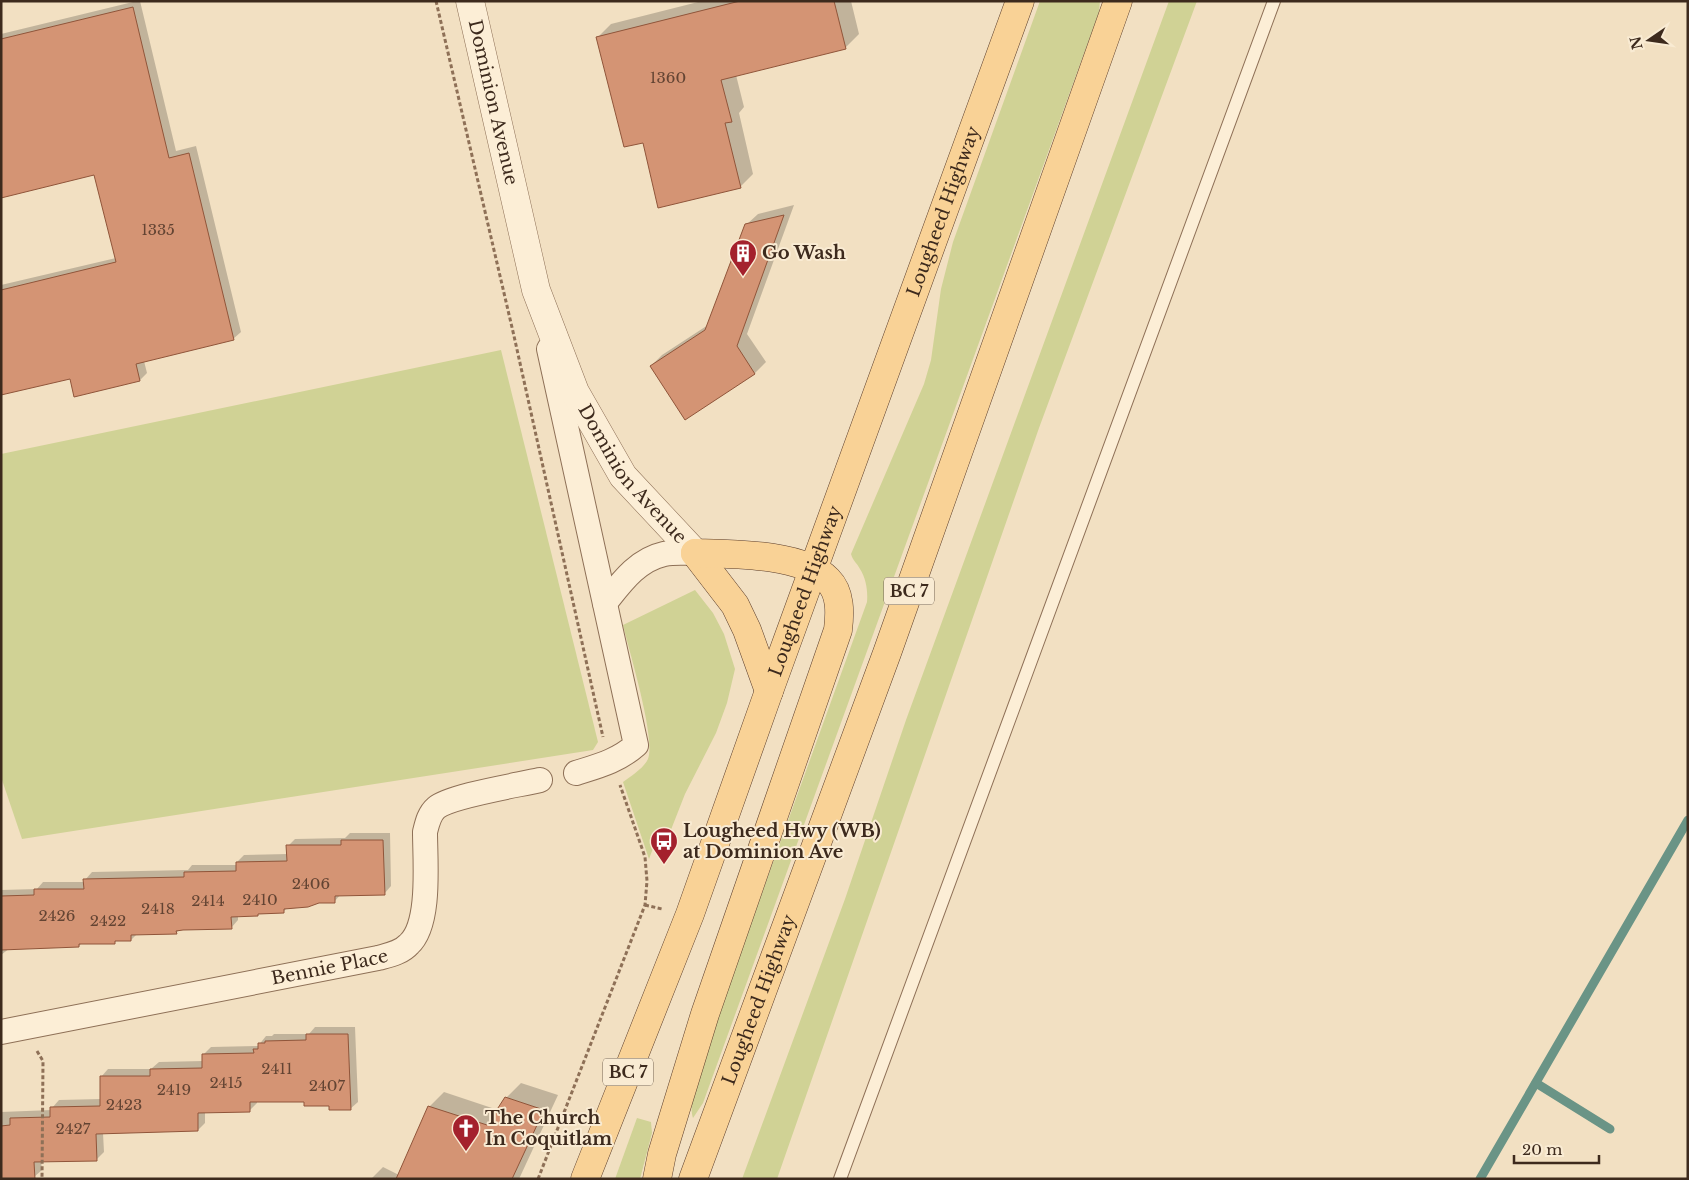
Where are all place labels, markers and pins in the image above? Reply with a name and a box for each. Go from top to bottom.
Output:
building icon: Go Wash [728,238,758,277]
place label: Go Wash [762,242,846,264]
place label: Lougheed Hwy (WB) at Dominion Ave [683,820,881,863]
bus stop icon: Lougheed Hwy (WB) at Dominion Ave [649,826,679,865]
place label: The Church In Coquitlam [485,1107,612,1150]
church icon: The Church In Coquitlam [451,1113,481,1152]

